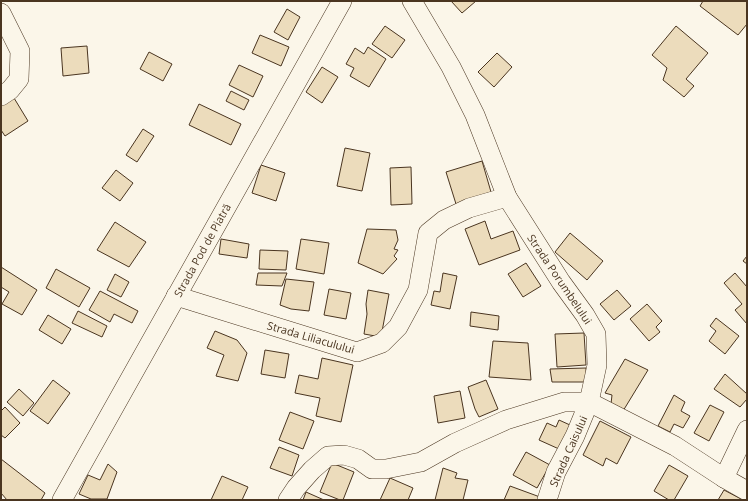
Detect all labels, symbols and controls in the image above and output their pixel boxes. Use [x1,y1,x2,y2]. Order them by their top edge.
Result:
street label: Strada Pod de Piatră [170,200,234,300]
street label: Strada Porumbelului [524,231,596,327]
street label: Strada Liliaculului [266,317,356,357]
street label: Strada Caisului [546,413,590,489]

